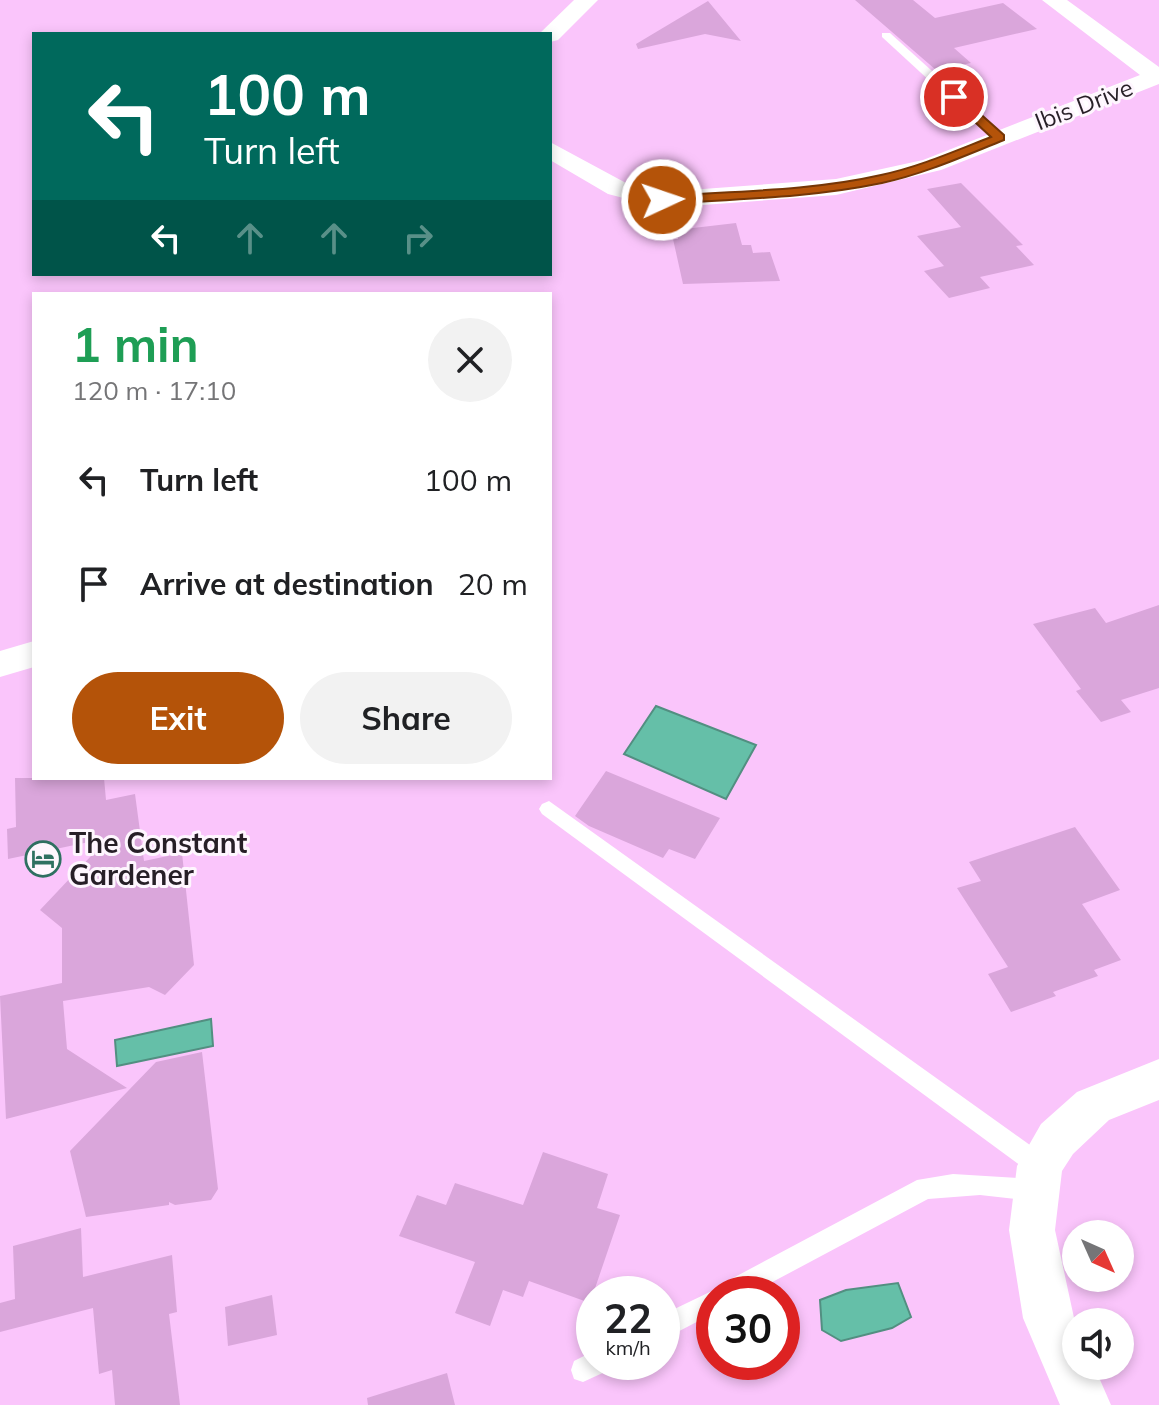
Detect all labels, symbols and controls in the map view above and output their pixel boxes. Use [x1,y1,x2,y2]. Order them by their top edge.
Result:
text: 100 m [204,59,371,129]
pin [920,63,988,131]
icon: left [72,64,176,168]
street label: Ibis Drive [1030,72,1137,136]
icon: arrive [932,75,976,119]
text: Turn left [204,128,340,173]
position arrow [620,158,704,242]
icon: left [144,216,188,260]
icon: ahead [228,216,272,260]
icon: ahead [312,216,356,260]
icon: right [396,216,440,260]
text: 1 min [72,314,199,374]
button: close [428,318,512,402]
text: 120 m · 17:10 [72,374,236,407]
icon: left [72,458,116,502]
text: Turn left [140,461,258,499]
text: 100 m [424,461,512,499]
icon: arrive [72,562,116,606]
text: Arrive at destination [140,565,434,603]
text: 20 m [458,565,528,603]
button: Exit [72,672,284,764]
button: Share [300,672,512,764]
place label: The Constant Gardener [69,825,248,892]
hotel icon: The Constant Gardener [24,840,62,878]
north arrow [1062,1220,1134,1292]
map controls [1062,1220,1134,1380]
speed limit sign: 30 [696,1276,800,1380]
text: 22 [604,1293,652,1343]
button: sound [1062,1308,1134,1380]
text: km/h [605,1335,651,1360]

